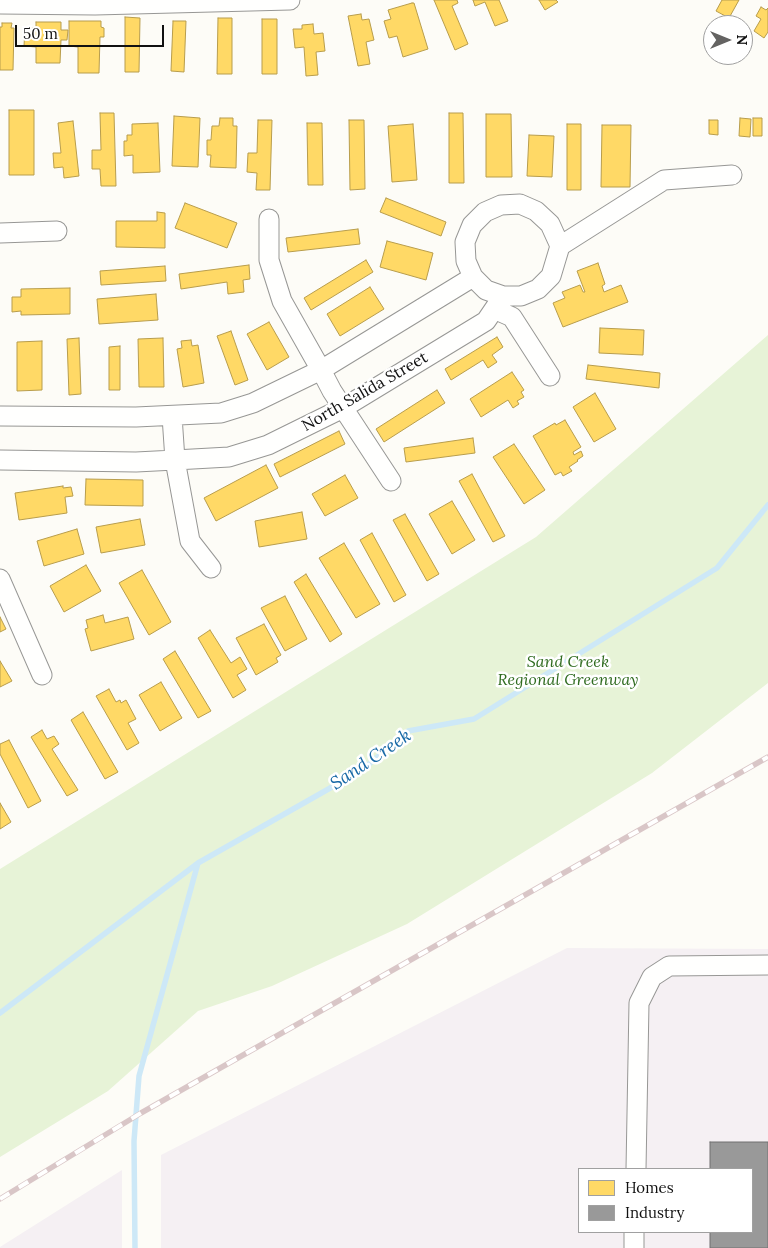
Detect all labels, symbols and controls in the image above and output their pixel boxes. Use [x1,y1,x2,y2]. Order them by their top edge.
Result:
scale bar [18,15,166,47]
north arrow [703,15,753,65]
text: 50 m [23,24,58,43]
text: N [733,35,751,45]
street label: North Salida Street [299,348,431,436]
park label: Sand Creek Regional Greenway [498,652,638,690]
water label: Sand Creek [327,725,415,795]
legend [578,1168,753,1233]
text: Homes [625,1178,674,1197]
text: Industry [625,1203,684,1222]

